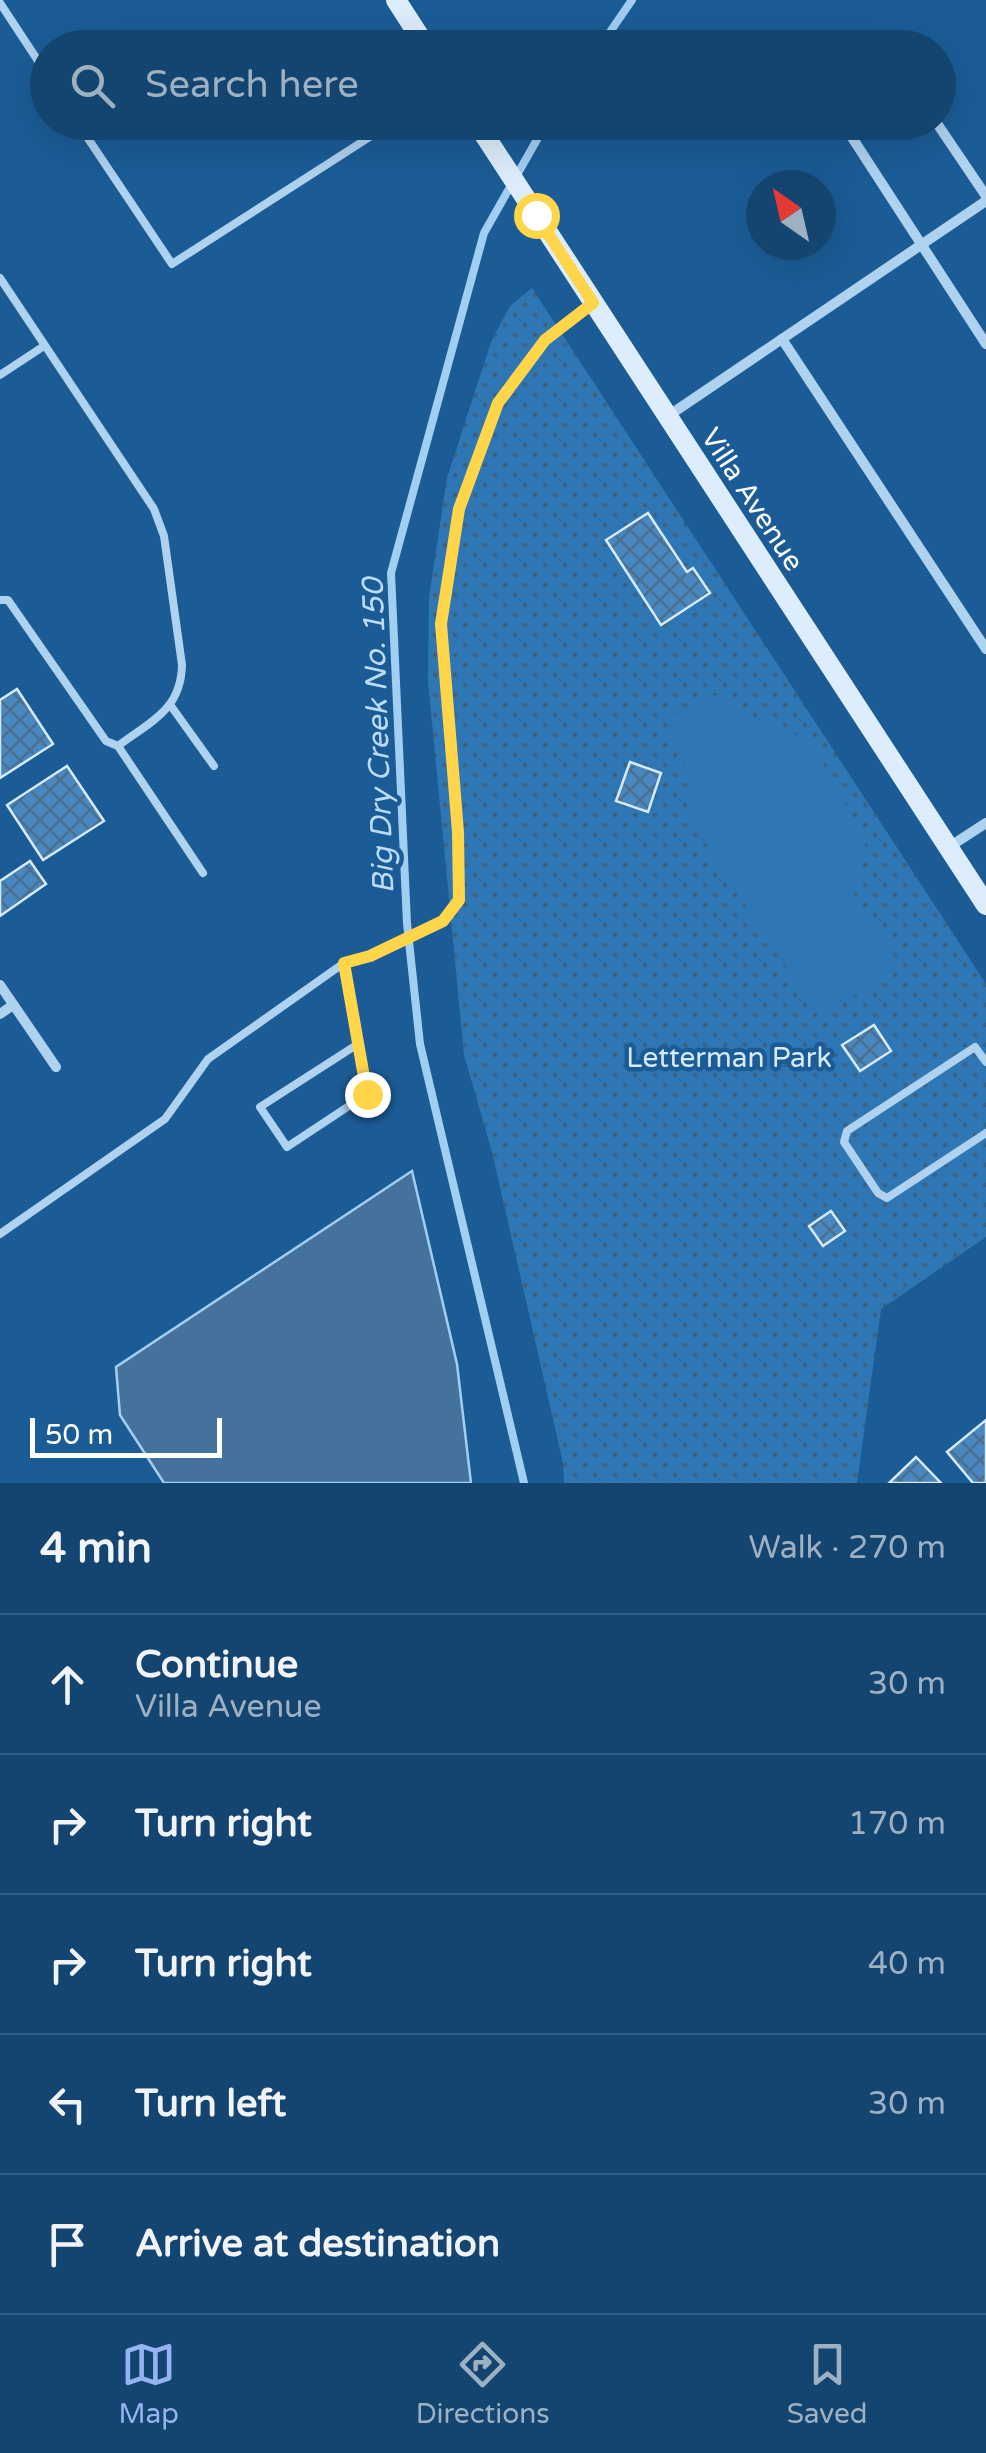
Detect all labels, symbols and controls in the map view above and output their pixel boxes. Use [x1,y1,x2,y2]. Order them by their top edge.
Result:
search box [30,30,956,140]
icon: search [65,58,120,113]
text: Search here [145,62,359,108]
north arrow [746,170,836,260]
route start [514,193,560,239]
street label: Villa Avenue [693,422,811,577]
water label: Big Dry Creek No. 150 [354,575,403,895]
park label: Letterman Park [626,1041,832,1075]
route end [345,1072,391,1118]
scale bar [30,1413,222,1458]
text: 50 m [45,1418,113,1452]
text: 4 min [40,1523,152,1574]
text: Walk · 270 m [749,1529,946,1567]
text: Continue [135,1642,298,1688]
icon: ahead [40,1657,95,1712]
text: 30 m [868,1665,946,1703]
text: Villa Avenue [135,1688,322,1726]
icon: right [40,1797,95,1852]
text: Turn right [135,1801,312,1847]
text: 170 m [848,1805,946,1843]
icon: right [40,1937,95,1992]
text: Turn right [135,1941,312,1987]
text: 40 m [868,1945,946,1983]
icon: left [40,2077,95,2132]
text: Turn left [135,2081,286,2127]
text: 30 m [868,2085,946,2123]
icon: arrive [40,2217,95,2272]
text: Arrive at destination [135,2221,500,2267]
tab: Map [118,2337,179,2431]
tab: Directions [416,2337,550,2431]
tab: Saved [787,2337,868,2431]

